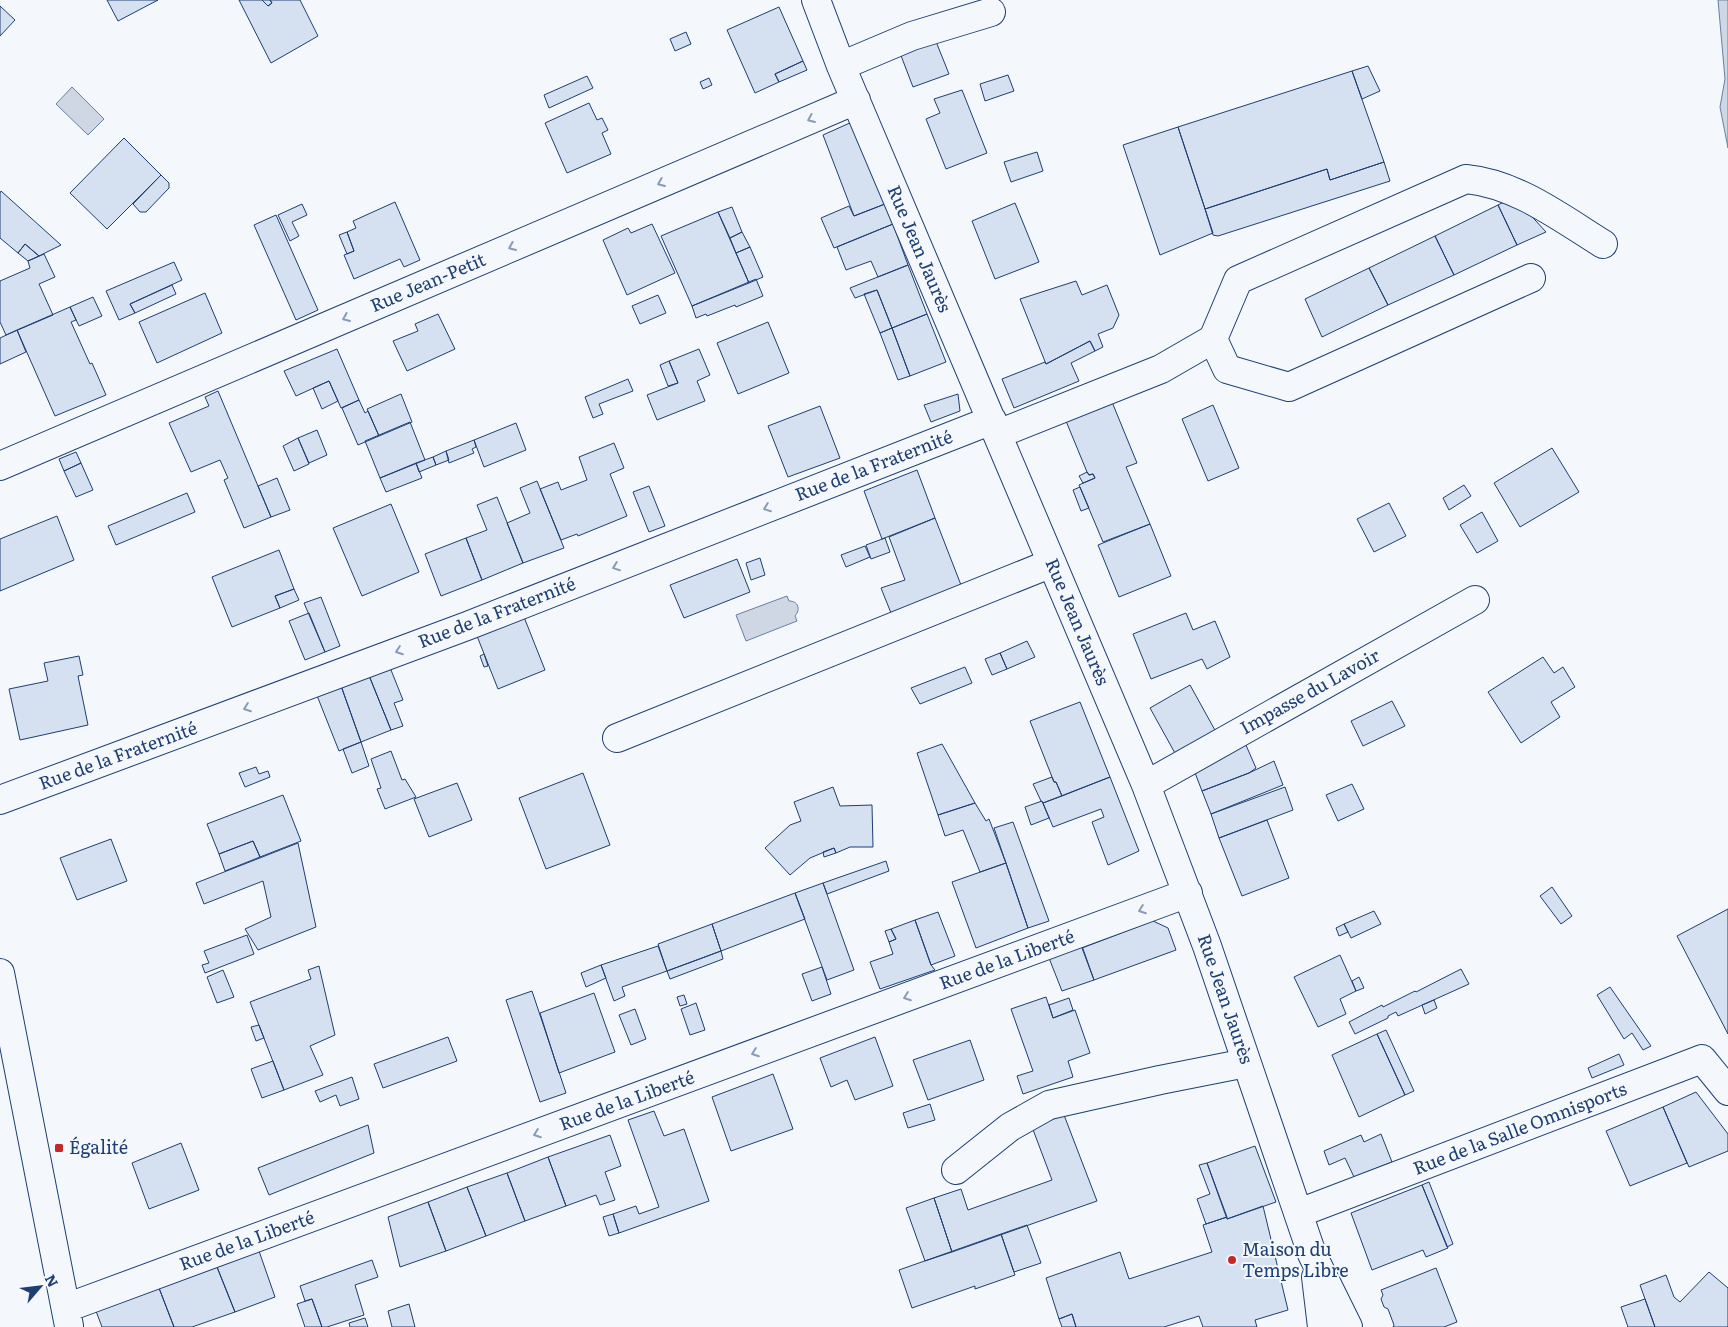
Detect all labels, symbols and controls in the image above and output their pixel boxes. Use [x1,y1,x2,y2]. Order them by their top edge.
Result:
one-way arrow [807,113,816,124]
one-way arrow [657,177,666,188]
street label: Rue Jean Jaurès [881,181,959,316]
one-way arrow [508,241,517,251]
street label: Rue Jean-Petit [366,245,490,318]
one-way arrow [343,312,351,322]
street label: Rue de la Fraternité [791,422,956,507]
one-way arrow [763,502,772,512]
street label: Rue Jean Jaurès [1039,554,1117,689]
one-way arrow [612,561,621,572]
street label: Rue de la Fraternité [414,569,579,654]
street label: Impasse du Lavoir [1235,641,1384,740]
one-way arrow [395,645,404,655]
one-way arrow [243,702,251,712]
street label: Rue de la Fraternité [34,713,201,796]
one-way arrow [1138,904,1147,914]
street label: Rue de la Liberté [935,922,1078,996]
street label: Rue Jean Jaurès [1192,930,1261,1067]
one-way arrow [904,991,912,1001]
one-way arrow [751,1047,760,1057]
street label: Rue de la Liberté [555,1063,698,1137]
street label: Rue de la Salle Omnisports [1409,1074,1630,1181]
one-way arrow [533,1128,542,1138]
place label: Égalité [69,1133,128,1160]
marker: Égalité [53,1142,65,1154]
street label: Rue de la Liberté [175,1203,318,1277]
place label: Maison du Temps Libre [1242,1235,1349,1283]
marker: Maison du Temps Libre [1226,1254,1238,1266]
north arrow [15,1262,65,1312]
text: N [41,1271,64,1291]

